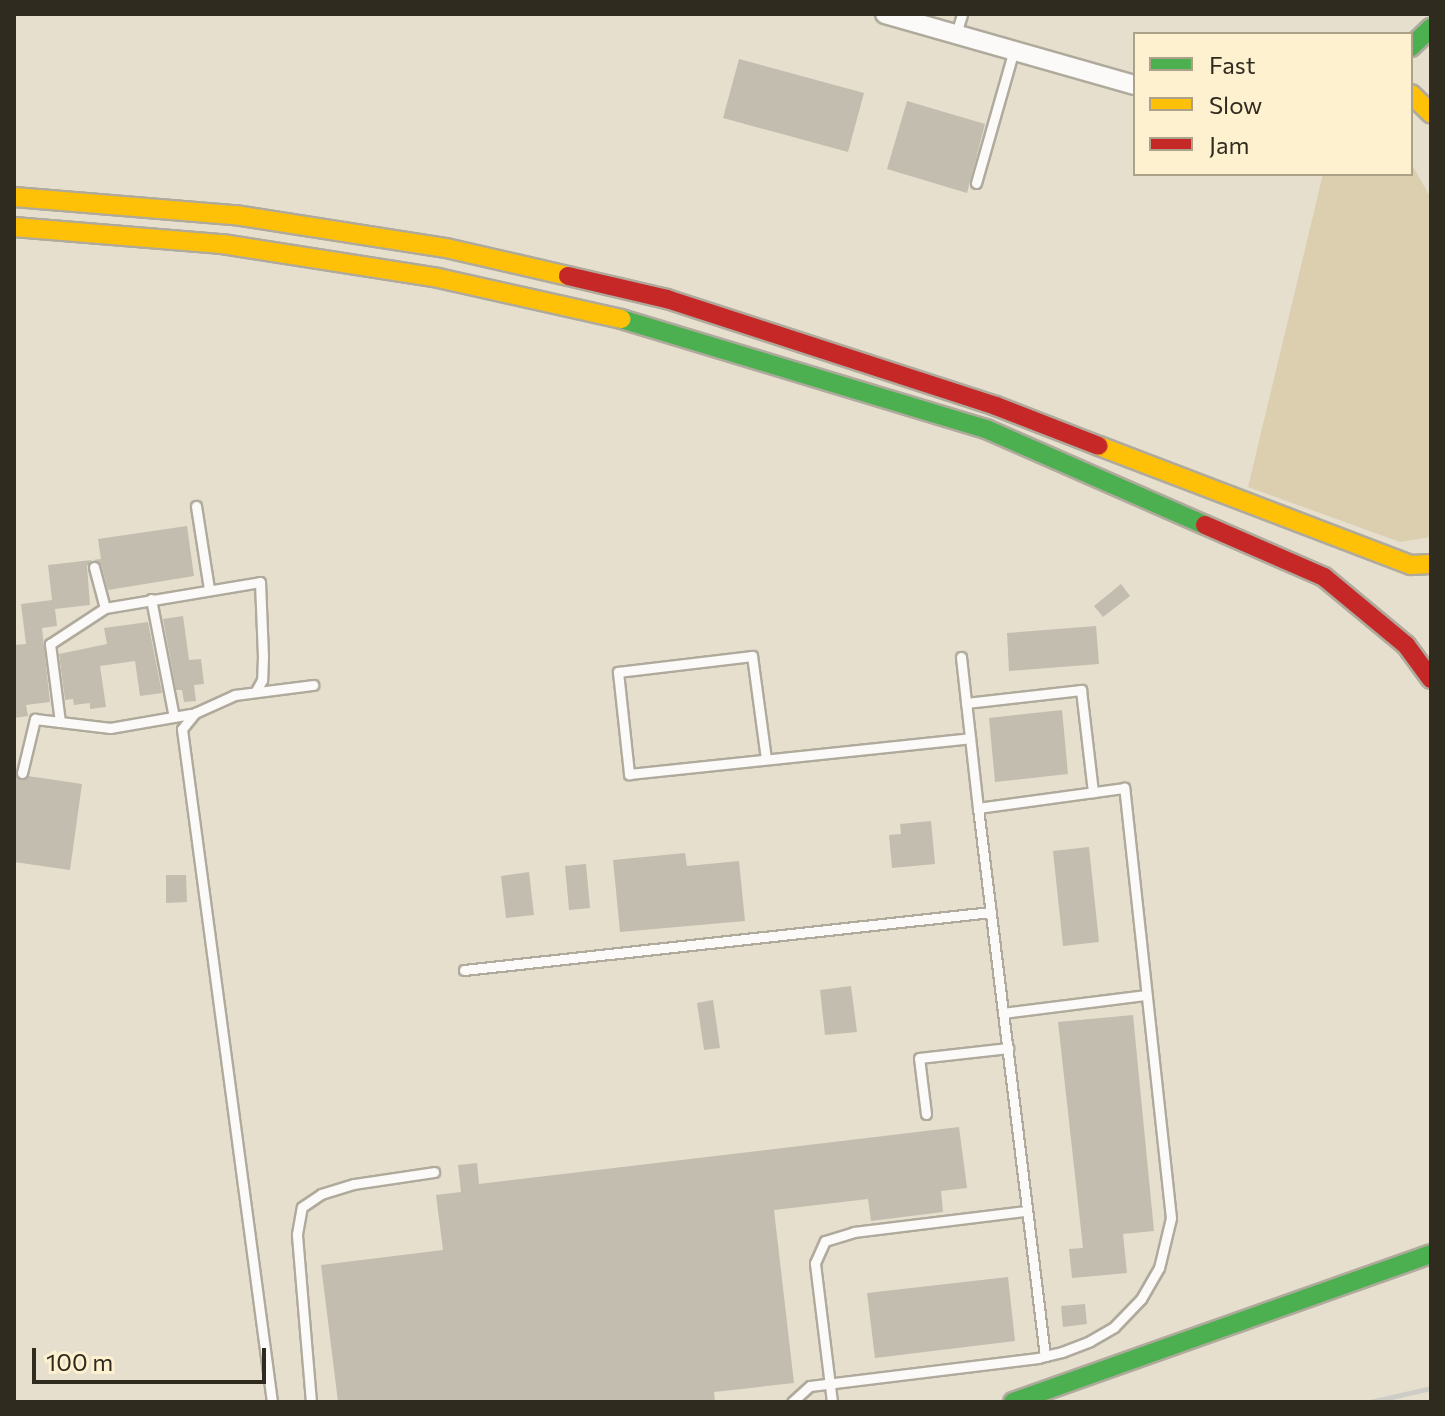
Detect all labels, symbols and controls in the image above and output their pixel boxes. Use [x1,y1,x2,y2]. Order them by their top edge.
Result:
legend [1133,32,1413,176]
text: Fast [1209,50,1256,79]
text: Slow [1209,90,1262,119]
text: Jam [1209,130,1249,159]
scale bar [36,1332,270,1382]
text: 100 m [46,1347,113,1376]

